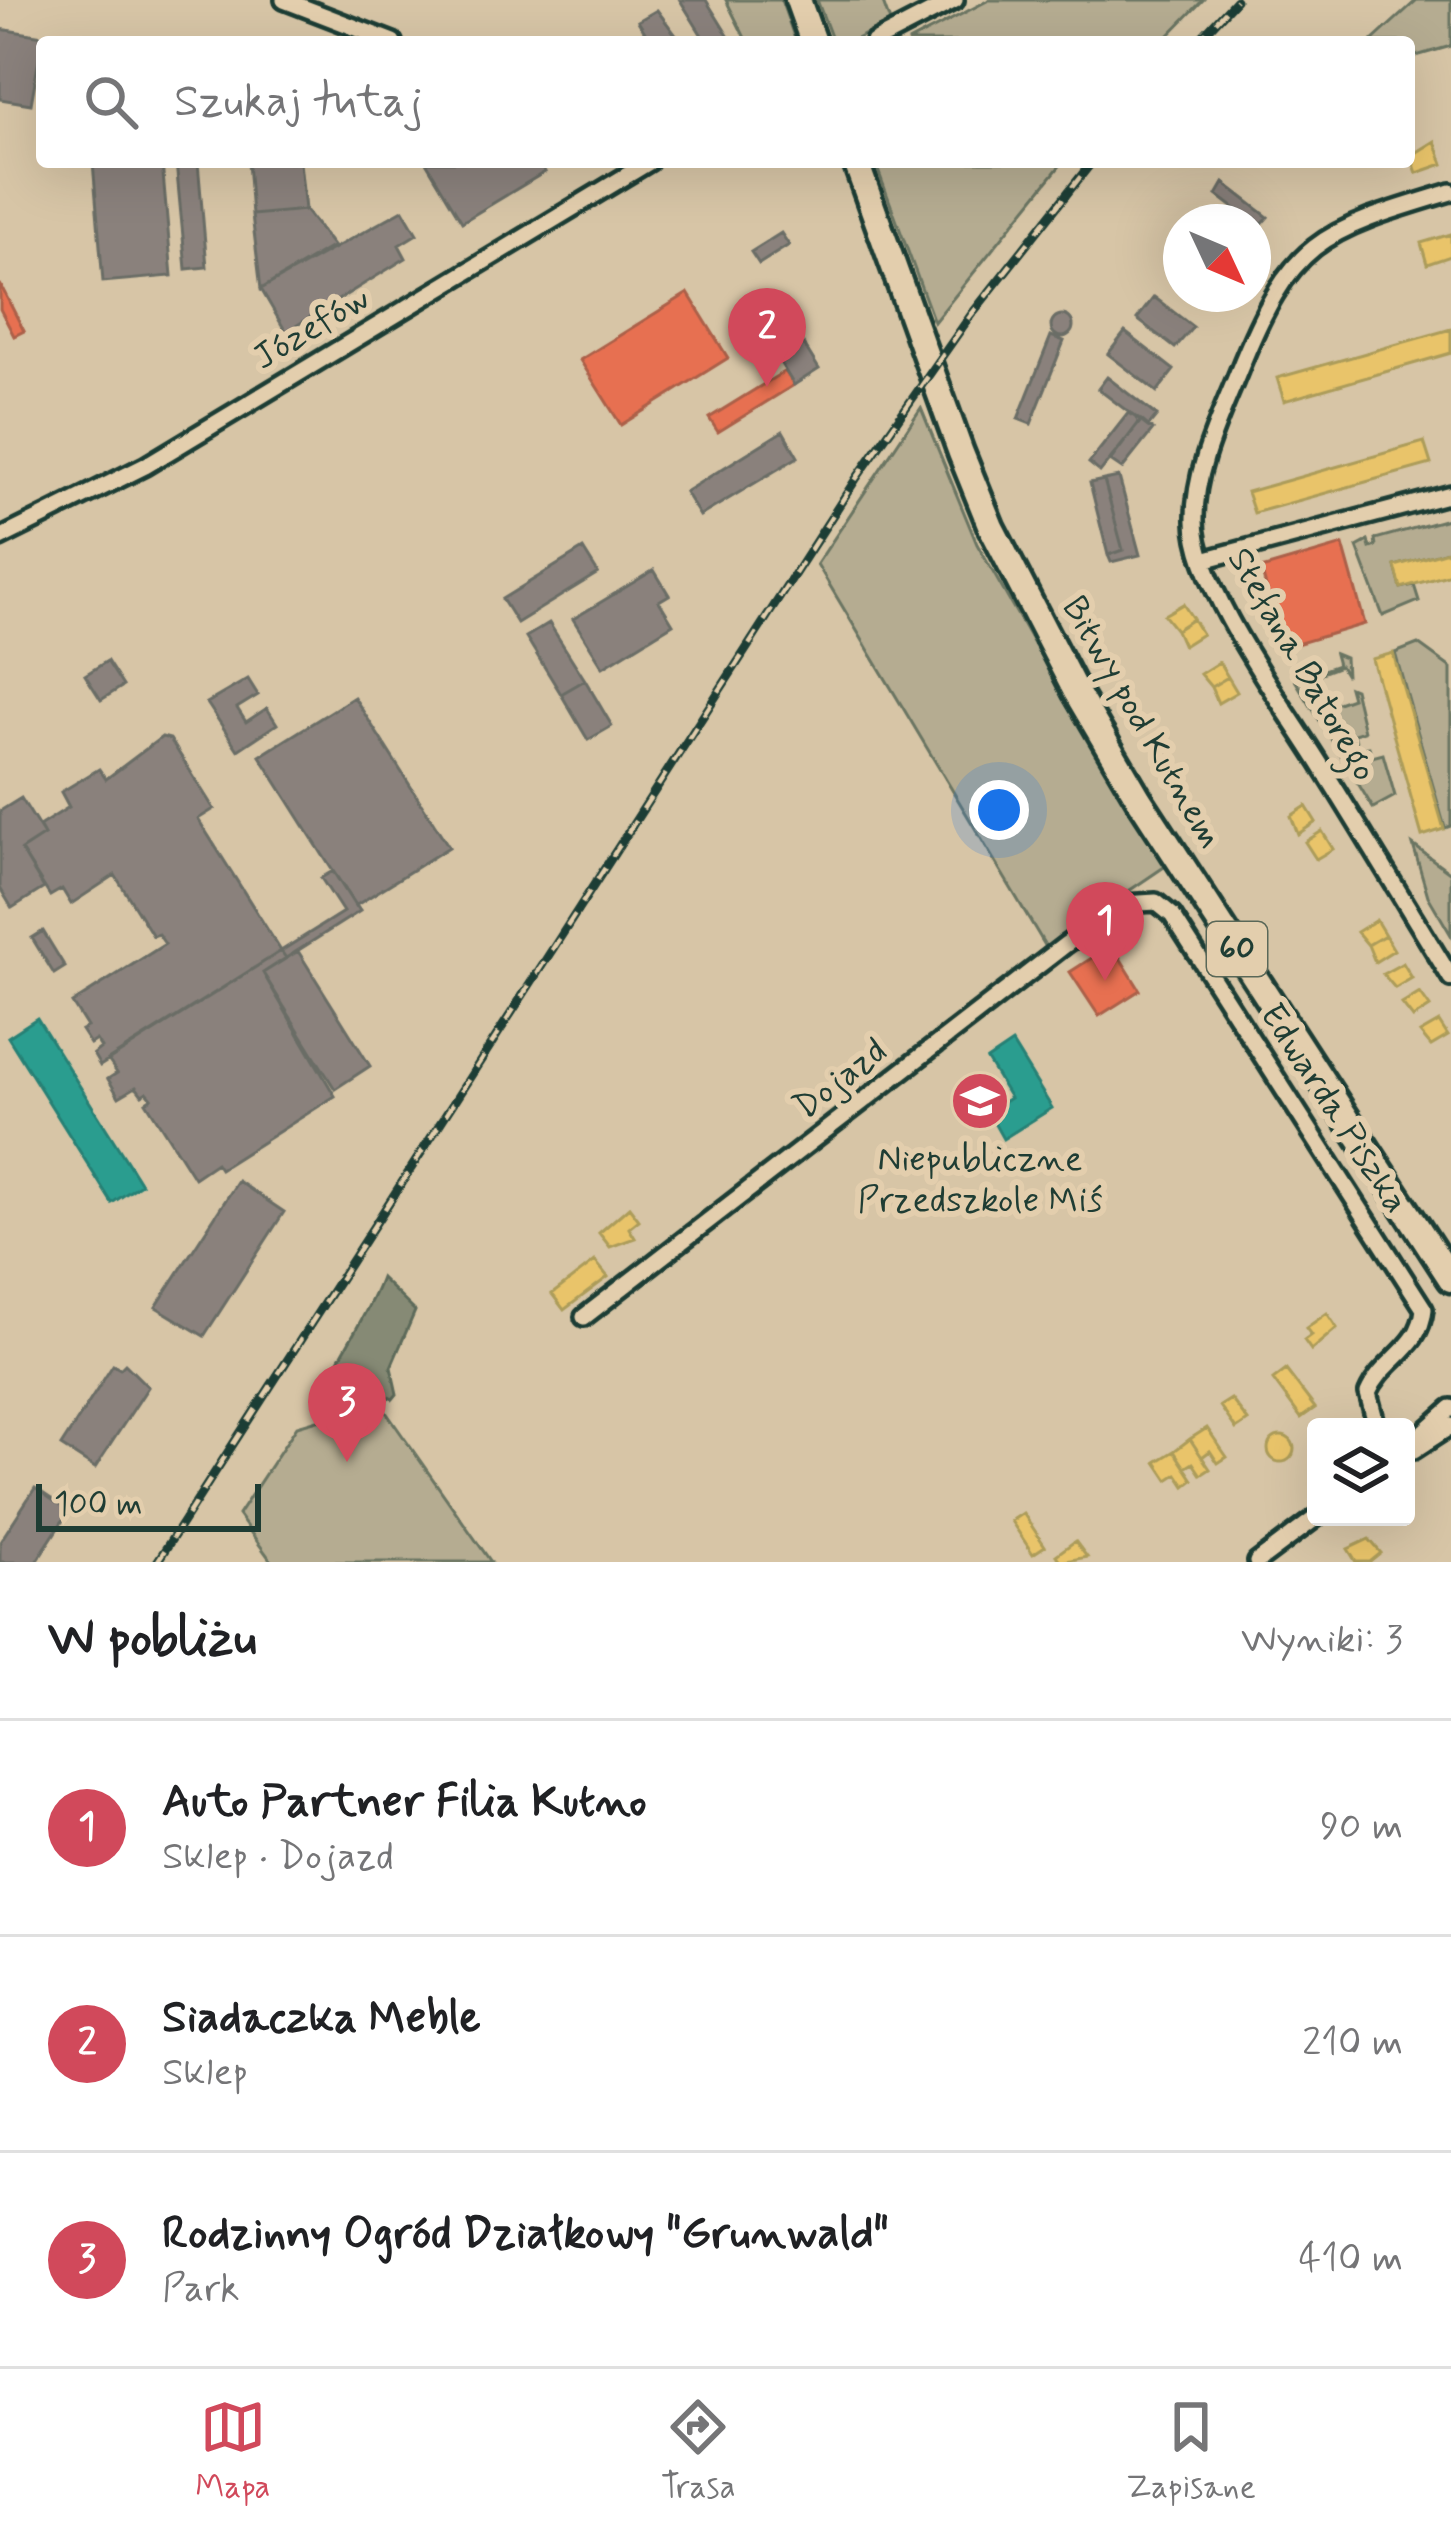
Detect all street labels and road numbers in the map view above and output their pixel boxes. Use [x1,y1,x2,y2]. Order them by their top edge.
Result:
street label: Józefów [245,276,379,382]
street label: Stefana Batorego [1212,540,1387,792]
street label: Bitwy pod Kutnem [1050,588,1232,858]
road number: 60 [1207,922,1267,976]
street label: Edwarda Piszka [1248,995,1418,1223]
street label: Dojazd [785,1029,897,1131]

